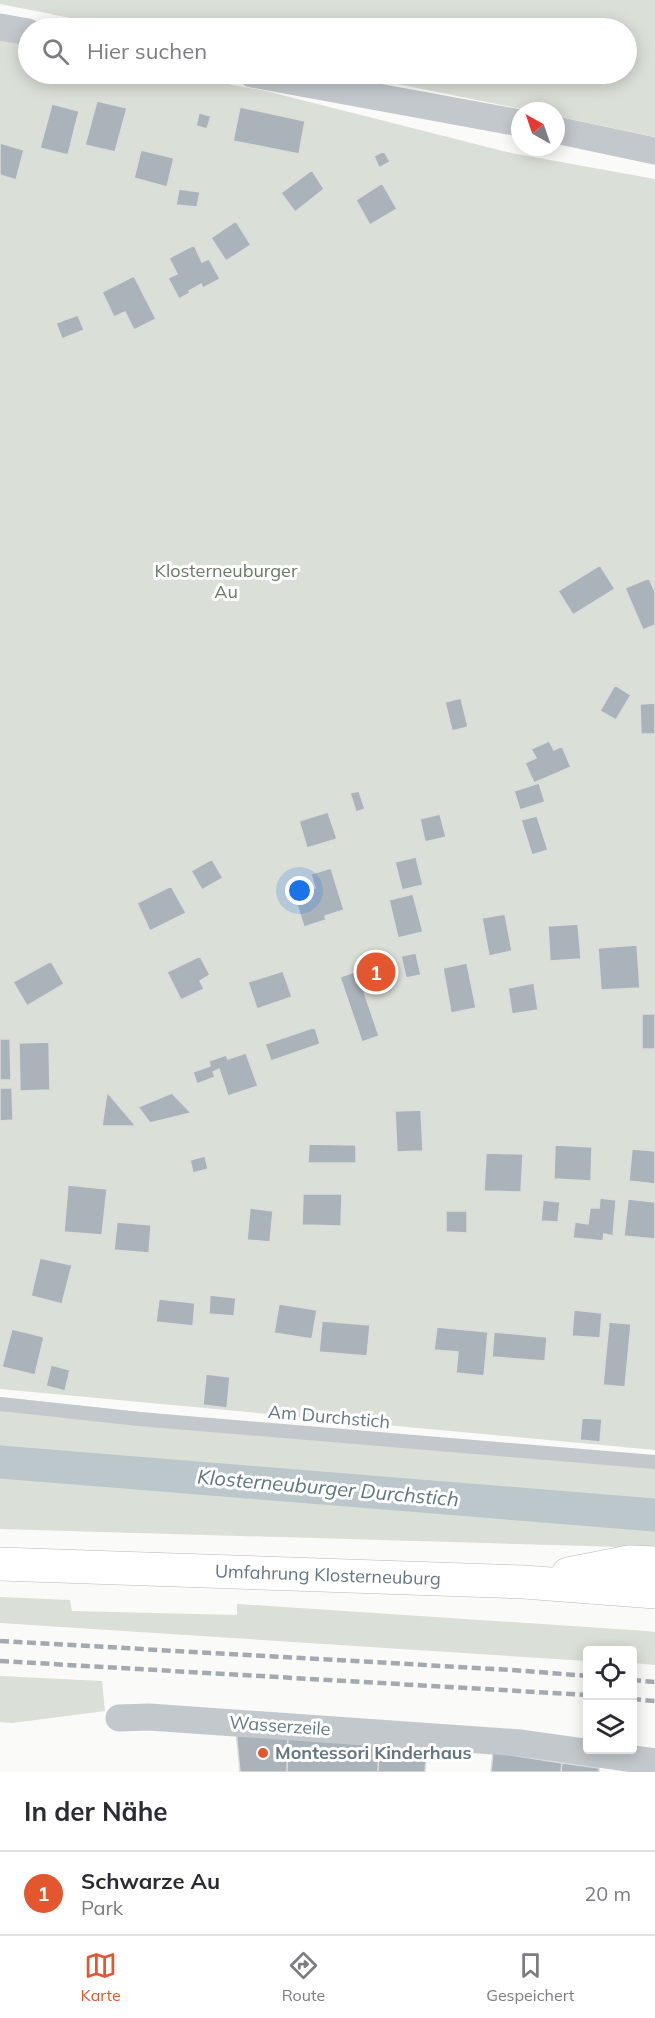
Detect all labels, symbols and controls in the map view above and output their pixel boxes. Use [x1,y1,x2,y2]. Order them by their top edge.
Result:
search box [18,18,637,84]
icon: search [39,35,72,68]
text: Hier suchen [87,37,207,65]
north arrow [511,102,565,156]
park label: Klosterneuburger Au [155,559,298,603]
your location [285,876,314,905]
pin: 1 [356,950,395,994]
street label: Am Durchstich [267,1400,391,1433]
water label: Klosterneuburger Durchstich [196,1464,460,1511]
street label: Umfahrung Klosterneuburg [214,1559,441,1590]
map controls [583,1646,637,1754]
button: locate [583,1646,637,1700]
button: layers [583,1700,637,1754]
street label: Wasserzeile [229,1710,331,1741]
place label: Montessori Kinderhaus [275,1741,472,1764]
marker: Montessori Kinderhaus [256,1746,270,1760]
text: In der Nähe [24,1795,168,1828]
text: Schwarze Au [81,1867,220,1895]
text: 1 [38,1881,50,1906]
text: 20 m [584,1881,631,1906]
text: Park [81,1895,123,1920]
tab: Karte [81,1949,121,2005]
tab: Route [282,1949,325,2005]
tab: Gespeichert [486,1949,574,2005]

